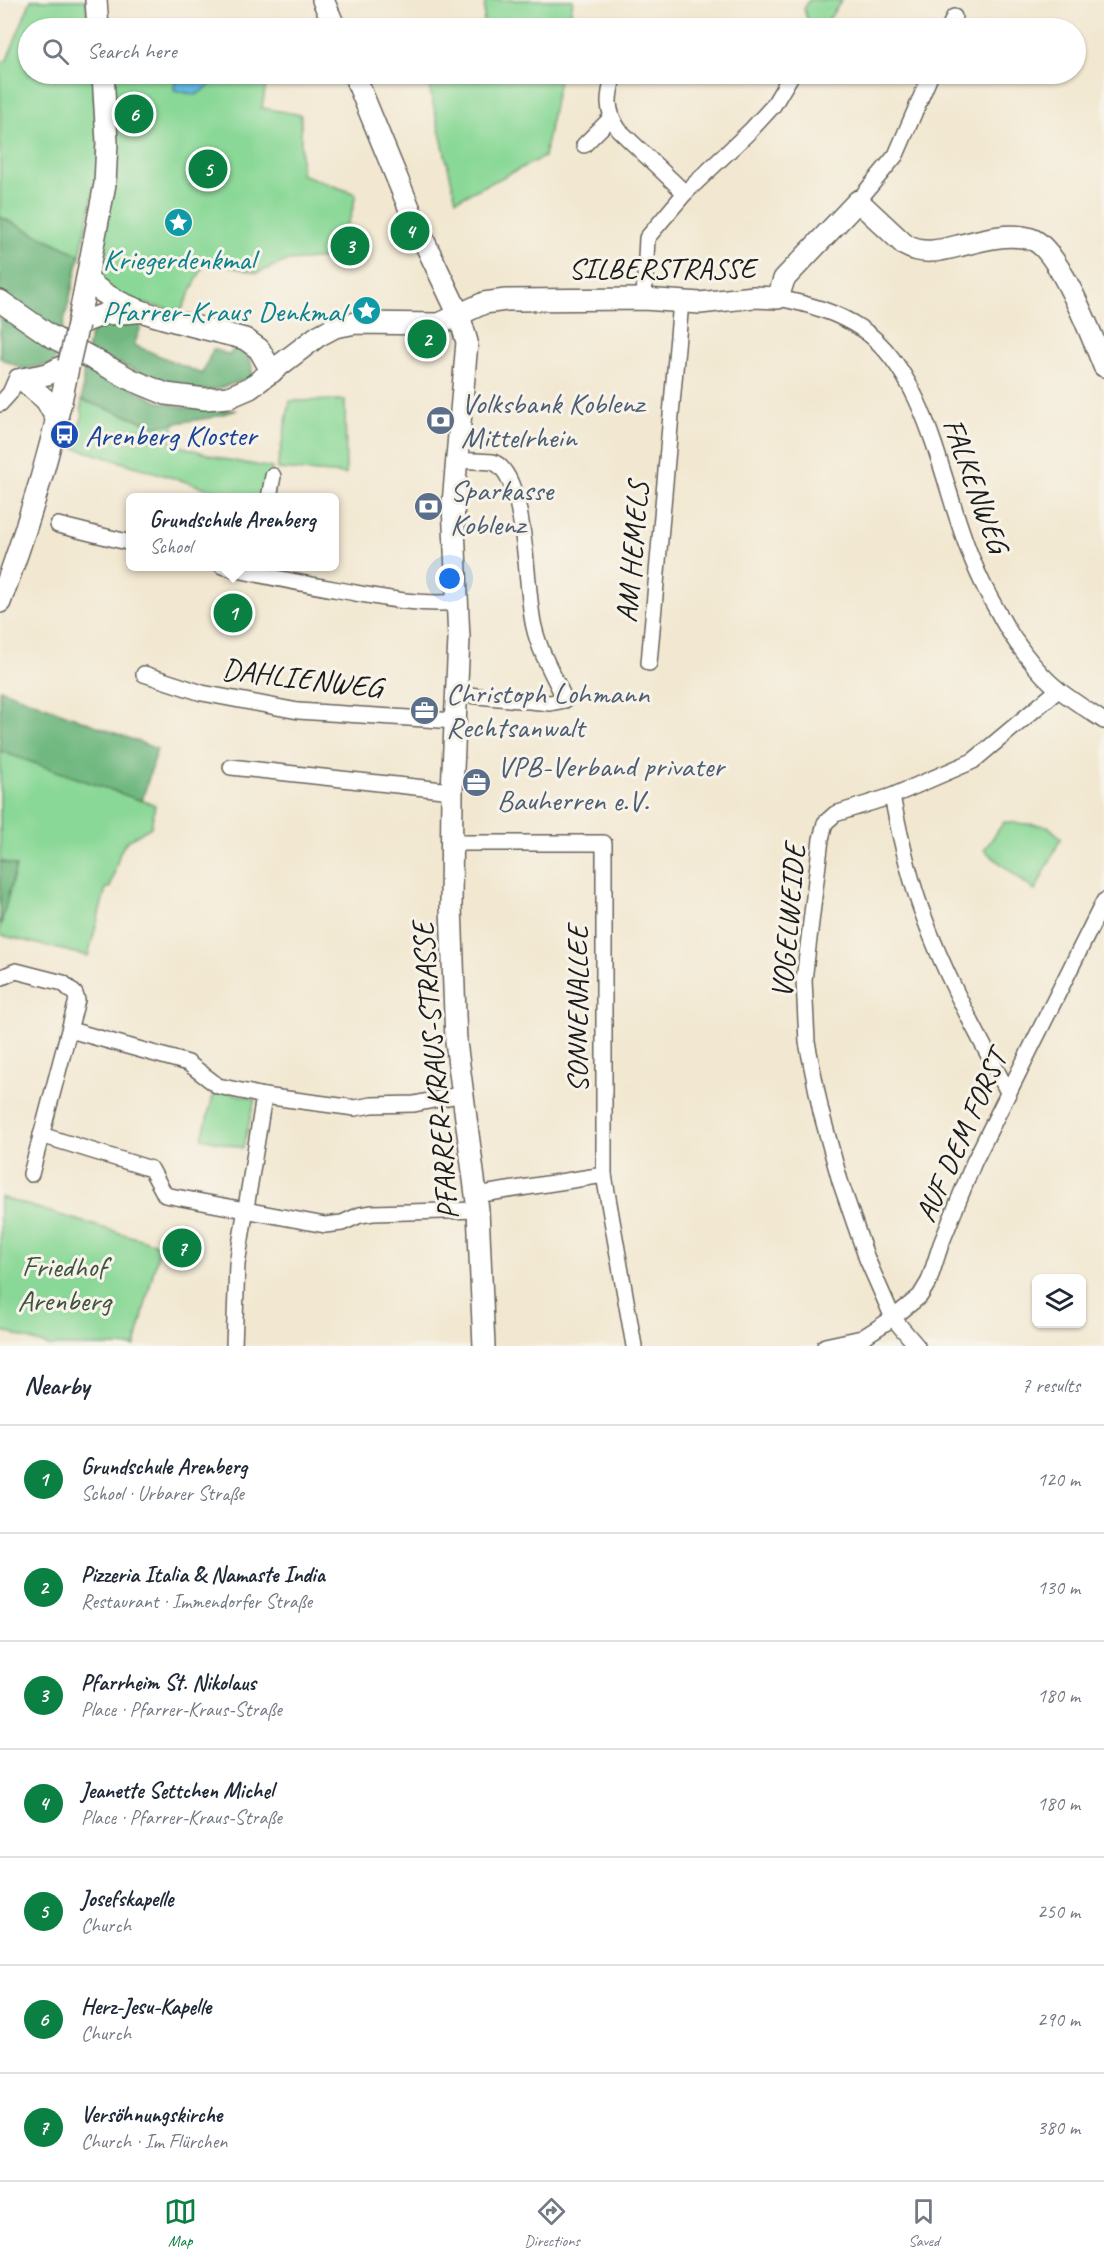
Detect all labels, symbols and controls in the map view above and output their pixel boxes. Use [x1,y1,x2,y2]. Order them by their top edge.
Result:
search box [18,18,1086,84]
icon: search [39,35,72,68]
text: Search here [87,37,177,65]
pin: 6 [114,92,154,136]
pin: 5 [188,146,228,192]
place icon: Kriegerdenkmal [163,206,195,238]
pin: 4 [390,208,430,254]
pin: 3 [330,224,370,268]
place label: Kriegerdenkmal [103,240,260,278]
street label: SILBERSTRASSE [569,249,760,287]
place label: Pfarrer-Kraus Denkmal [102,292,350,330]
place icon: Pfarrer-Kraus Denkmal [350,295,382,327]
pin: 2 [408,316,446,362]
place label: Volksbank Koblenz Mittelrhein [461,384,647,456]
bank icon: Volksbank Koblenz Mittelrhein [424,404,456,436]
street label: FALKENWEG [934,413,1019,561]
place label: Arenberg Kloster [85,416,259,454]
bus stop icon: Arenberg Kloster [48,419,80,451]
place label: Sparkasse Koblenz [450,471,555,543]
street label: AM HEMELS [607,476,657,624]
bank icon: Sparkasse Koblenz [413,491,445,523]
popup [126,493,339,571]
text: Grundschule Arenberg [149,506,316,534]
text: School [149,534,192,559]
your location [435,564,464,593]
pin: 1 [214,590,252,636]
street label: DAHLIENWEG [220,649,388,707]
place label: Christoph Lohmann Rechtsanwalt [446,674,651,746]
office icon: Christoph Lohmann Rechtsanwalt [409,694,441,726]
place label: VPB-Verband privater Bauherren e.V. [497,747,726,819]
office icon: VPB-Verband privater Bauherren e.V. [460,767,492,799]
street label: VOGELWEIDE [762,839,814,1000]
street label: PFARRER-KRAUS-STRASSE [403,917,467,1221]
street label: SONNENALLEE [558,922,596,1093]
street label: AUF DEM FORST [906,1039,1018,1228]
pin: 7 [162,1226,201,1270]
park label: Friedhof Arenberg [17,1247,113,1319]
map controls [1032,1274,1086,1328]
button: layers [1032,1274,1086,1328]
text: Nearby [24,1369,89,1402]
text: 7 results [1021,1373,1080,1398]
text: Grundschule Arenberg [81,1453,247,1481]
text: 1 [39,1467,48,1492]
text: 120 m [1037,1467,1080,1492]
text: School · Urbarer Straße [81,1481,244,1506]
text: Pizzeria Italia & Namaste India [81,1561,325,1589]
text: 2 [39,1575,48,1600]
text: 130 m [1037,1575,1080,1600]
text: Restaurant · Immendorfer Straße [81,1589,312,1614]
text: Pfarrheim St. Nikolaus [81,1669,256,1697]
text: 3 [39,1683,48,1708]
text: 180 m [1037,1683,1080,1708]
text: Place · Pfarrer-Kraus-Straße [81,1697,282,1722]
text: Jeanette Settchen Michel [81,1777,274,1805]
text: 4 [39,1791,48,1816]
text: 180 m [1037,1791,1080,1816]
text: Place · Pfarrer-Kraus-Straße [81,1805,282,1830]
text: Josefskapelle [81,1885,173,1913]
text: 5 [39,1899,48,1924]
text: 250 m [1037,1899,1080,1924]
text: Church [81,1913,131,1938]
text: Herz-Jesu-Kapelle [81,1993,211,2021]
text: 6 [39,2007,48,2032]
text: 290 m [1037,2007,1080,2032]
text: Church [81,2021,131,2046]
text: Versöhnungskirche [81,2101,222,2129]
text: 7 [39,2115,48,2140]
text: 380 m [1037,2115,1080,2140]
text: Church · Im Flürchen [81,2129,227,2154]
tab: Map [164,2195,197,2251]
tab: Directions [524,2195,580,2251]
tab: Saved [907,2195,940,2251]

